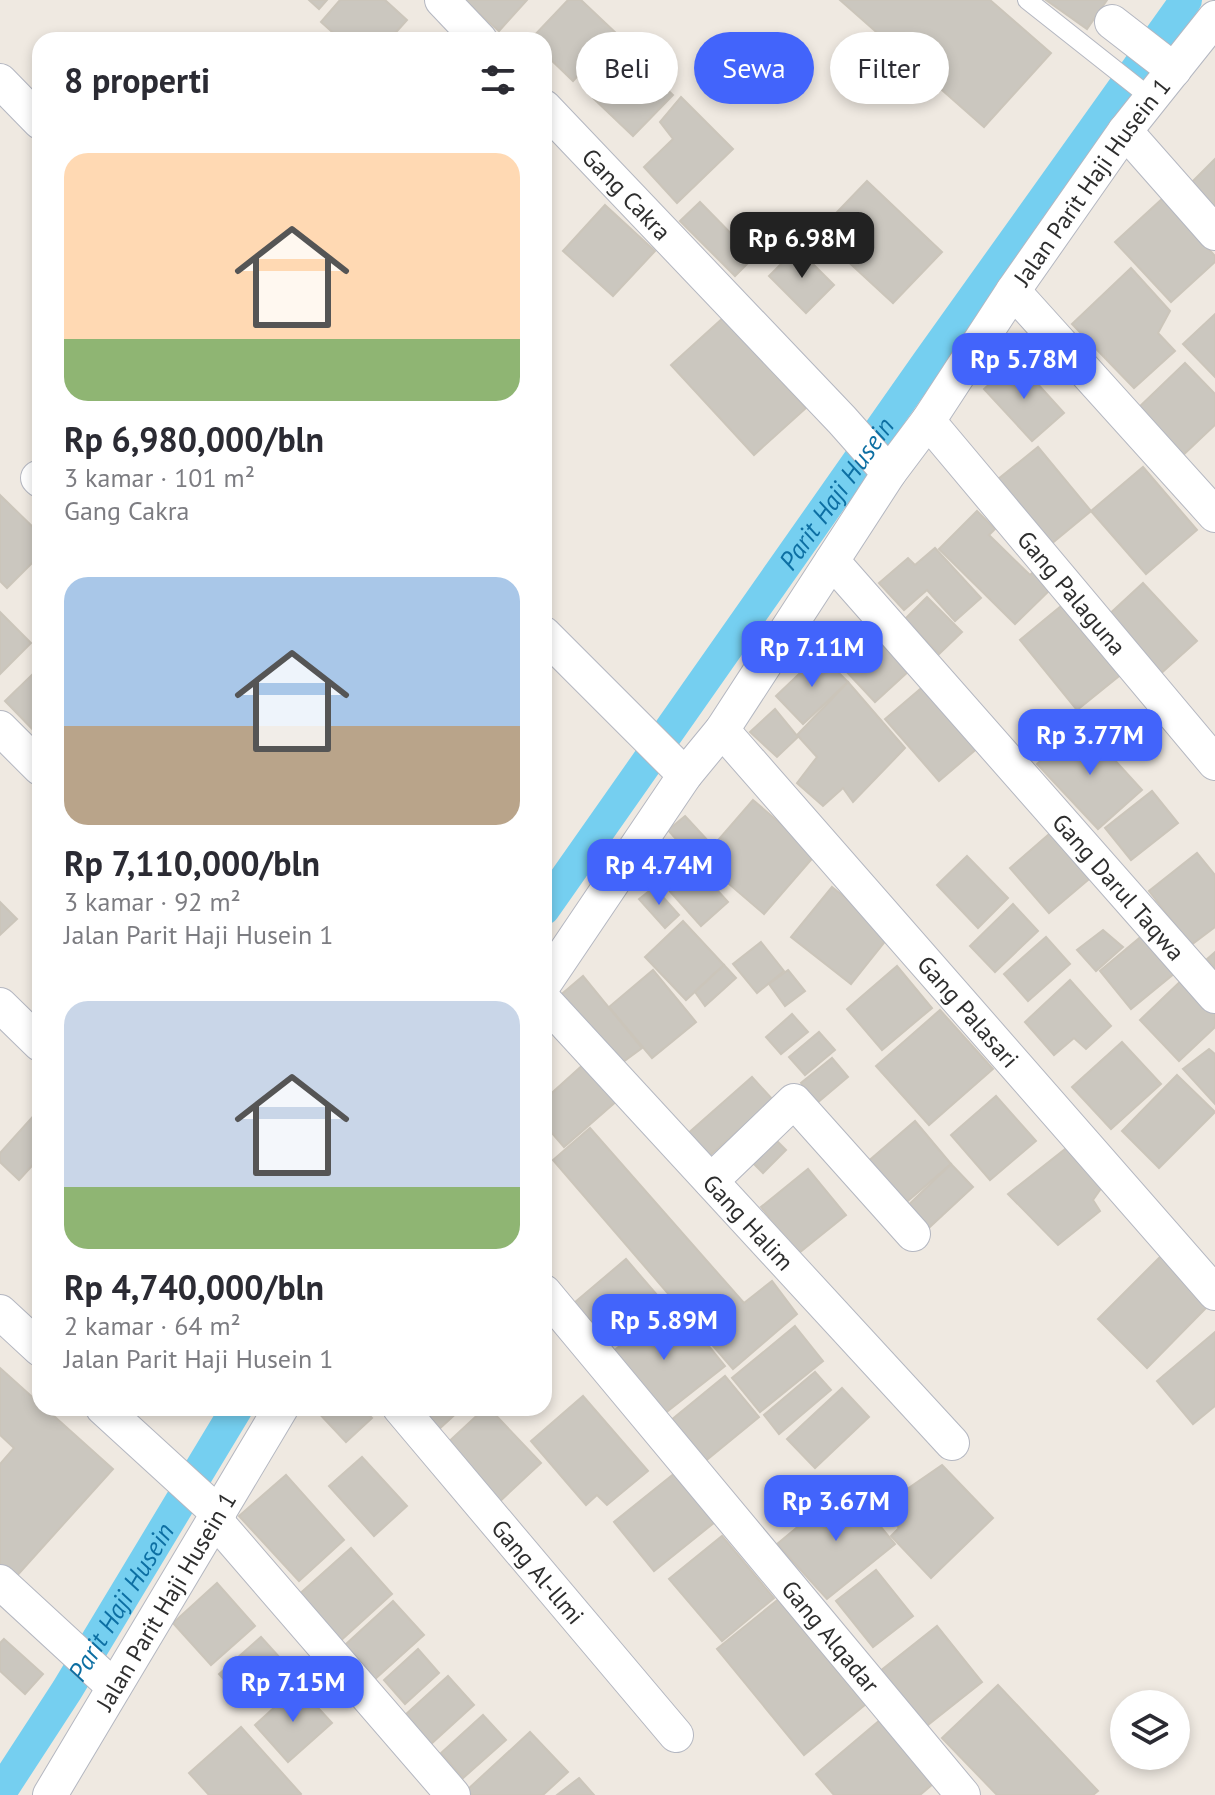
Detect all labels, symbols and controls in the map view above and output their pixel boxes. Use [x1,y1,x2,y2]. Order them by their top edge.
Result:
chip: Beli [576,32,678,104]
chip: Sewa [694,32,814,104]
chip: Filter [830,32,949,104]
text: 8 properti [64,58,210,102]
icon: filters [476,58,520,102]
street label: Jalan Parit Haji Husein 1 [1006,71,1177,292]
street label: Gang Cakra [576,141,678,247]
icon: home [220,205,364,349]
pin: Rp 6.98M [719,212,885,280]
text: Rp 6.98M [748,221,856,254]
pin: Rp 5.78M [941,333,1107,401]
text: Rp 5.78M [970,342,1078,375]
water label: Parit Haji Husein [771,410,901,576]
text: Rp 6,980,000/bln [64,417,324,461]
text: 3 kamar · 101 m² [64,461,255,494]
text: Gang Cakra [64,494,189,527]
street label: Gang Palaguna [1011,524,1133,661]
pin: Rp 7.11M [729,621,895,689]
icon: home [220,629,364,773]
text: Rp 7.11M [760,630,864,663]
pin: Rp 3.77M [1007,709,1173,777]
text: Rp 3.77M [1036,718,1144,751]
street label: Gang Darul Taqwa [1046,807,1192,967]
pin: Rp 4.74M [576,839,742,907]
text: Rp 7,110,000/bln [64,841,320,885]
text: Rp 4.74M [605,848,713,881]
text: 3 kamar · 92 m² [64,885,241,918]
text: Jalan Parit Haji Husein 1 [64,918,333,951]
street label: Gang Palasari [911,949,1026,1074]
icon: home [220,1053,364,1197]
street label: Gang Halim [697,1167,801,1277]
text: Rp 4,740,000/bln [64,1265,324,1309]
pin: Rp 5.89M [581,1294,747,1362]
text: Rp 5.89M [610,1303,718,1336]
text: 2 kamar · 64 m² [64,1309,241,1342]
text: Jalan Parit Haji Husein 1 [64,1342,333,1375]
pin: Rp 3.67M [753,1475,919,1543]
text: Rp 3.67M [782,1484,890,1517]
street label: Jalan Parit Haji Husein 1 [88,1486,243,1717]
street label: Gang Al-llmi [485,1513,591,1630]
water label: Parit Haji Husein [60,1517,181,1687]
street label: Gang Alqadar [775,1574,887,1699]
pin: Rp 7.15M [210,1656,376,1724]
text: Rp 7.15M [241,1665,345,1698]
map controls [1110,1690,1190,1770]
button: layers [1110,1690,1190,1770]

